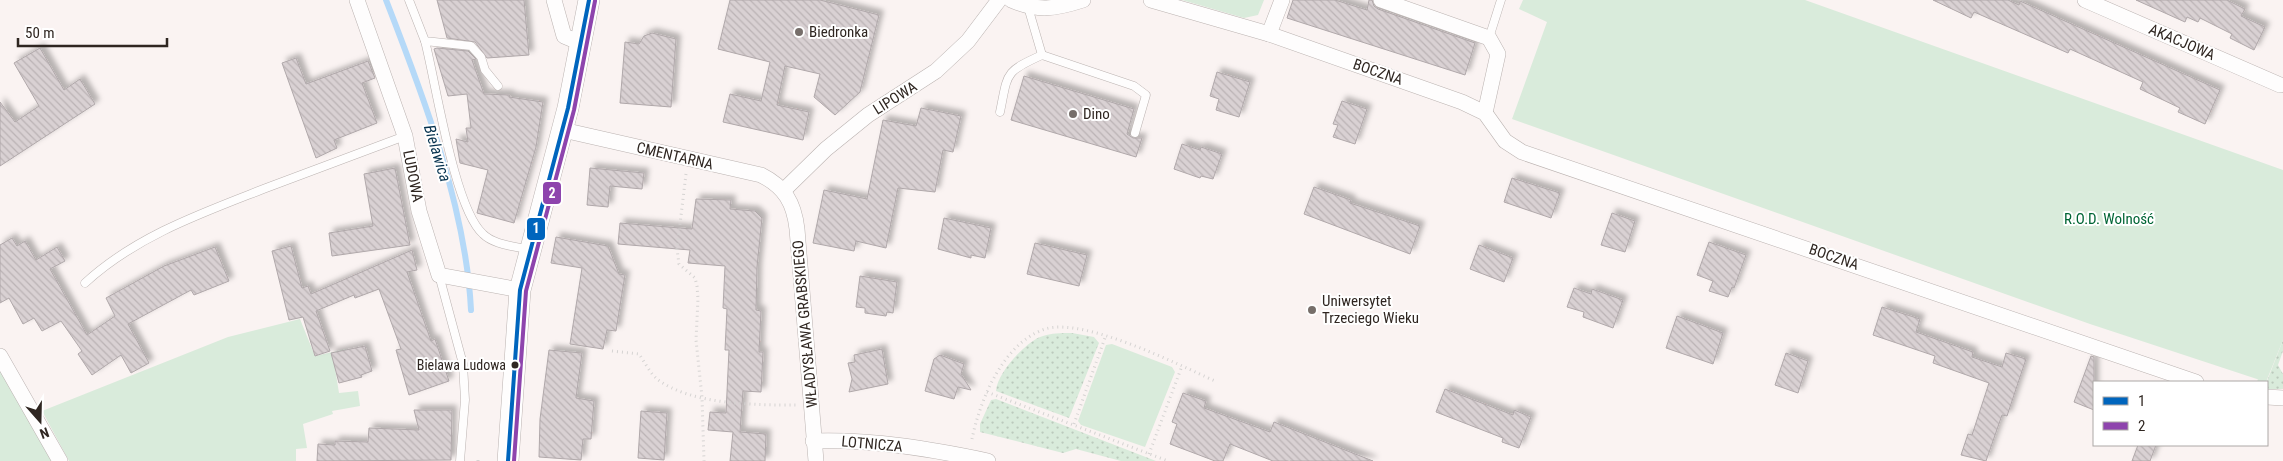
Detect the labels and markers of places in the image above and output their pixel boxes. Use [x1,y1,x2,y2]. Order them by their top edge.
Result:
place label: Biedronka [809,23,868,41]
marker: Biedronka [793,26,805,38]
place label: Dino [1083,105,1110,123]
marker: Dino [1067,108,1079,120]
place label: Uniwersytet Trzeciego Wieku [1322,292,1419,327]
marker: Uniwersytet Trzeciego Wieku [1306,304,1318,316]
place label: Bielawa Ludowa [417,357,506,373]
marker: Bielawa Ludowa [510,360,520,370]

